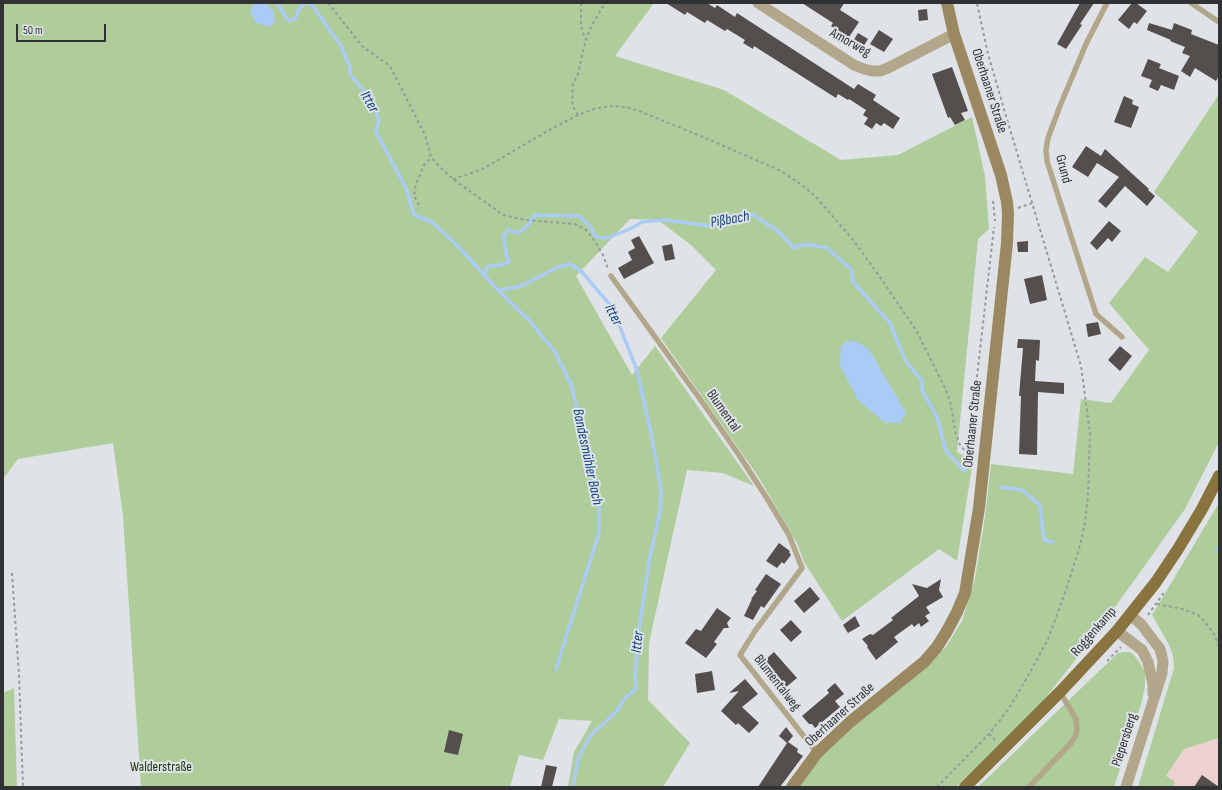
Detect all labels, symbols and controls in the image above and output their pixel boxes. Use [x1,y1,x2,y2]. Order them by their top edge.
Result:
scale bar [18,16,108,42]
text: 50 m [23,23,43,38]
street label: Amorweg [827,25,873,61]
street label: Oberhaaner Straße [967,47,1011,135]
water label: Itter [356,88,382,116]
street label: Grund [1051,153,1075,185]
water label: Pißbach [709,208,751,232]
water label: Itter [600,301,626,329]
street label: Oberhaaner Straße [960,379,986,469]
street label: Blumental [702,387,744,435]
water label: Bandesmühler Bach [568,407,606,507]
street label: Roggenkamp [1068,604,1120,660]
water label: Itter [628,630,648,654]
street label: Blumentalweg [750,652,804,714]
street label: Oberhaaner Straße [802,679,878,751]
street label: Piepersberg [1109,711,1141,769]
park label: Walderstraße [130,759,192,775]

